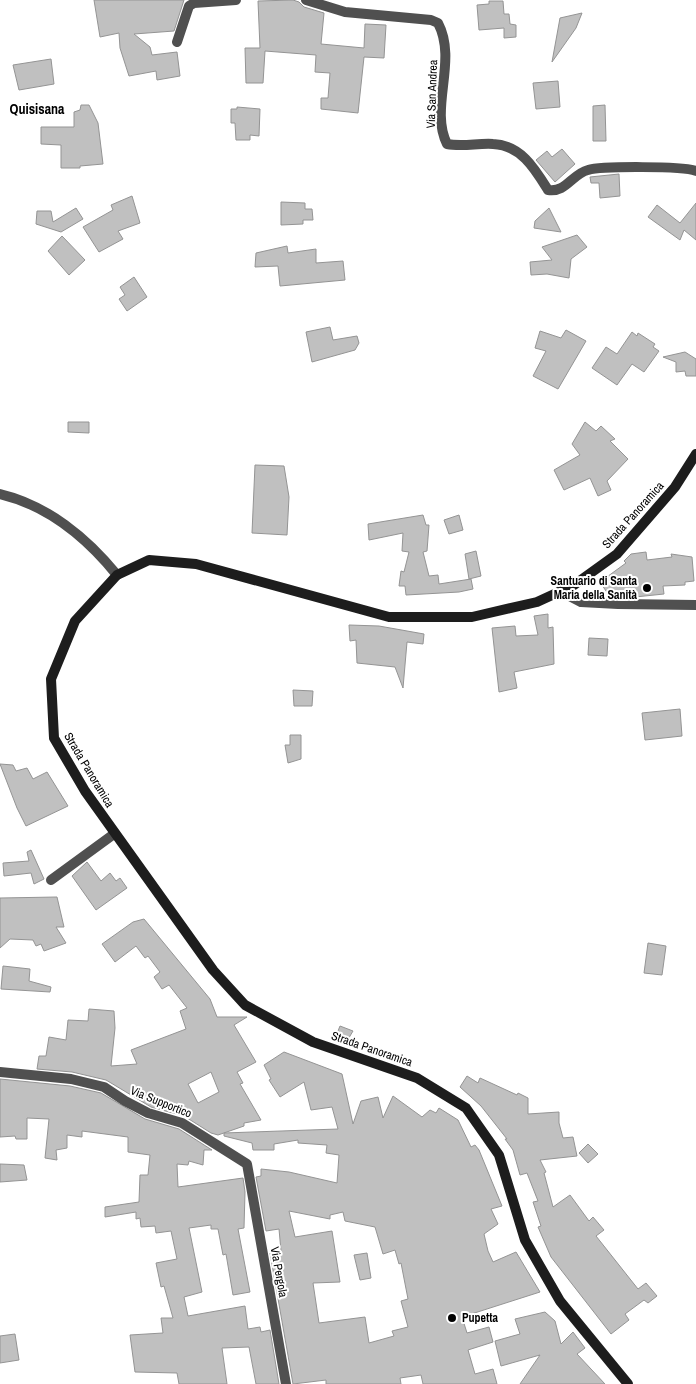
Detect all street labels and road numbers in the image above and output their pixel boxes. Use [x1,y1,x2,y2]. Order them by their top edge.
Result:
street label: Via San Andrea [423,59,441,129]
street label: Strada Panoramica [599,478,668,552]
street label: Strada Panoramica [60,730,118,811]
street label: Strada Panoramica [329,1028,415,1071]
street label: Via Supportico [128,1082,194,1122]
street label: Via Pergola [267,1245,291,1299]

